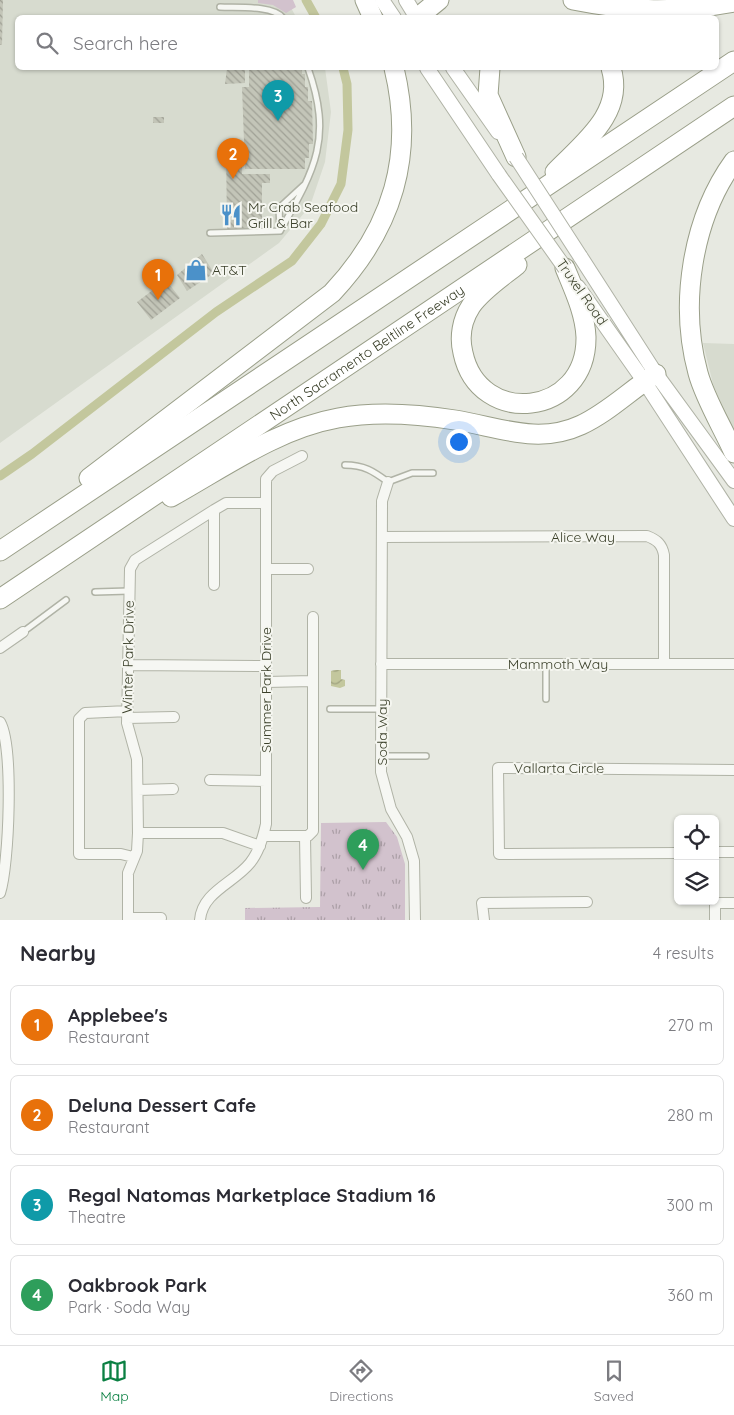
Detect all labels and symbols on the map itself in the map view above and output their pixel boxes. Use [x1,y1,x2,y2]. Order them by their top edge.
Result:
pin: 3 [262,80,294,121]
pin: 2 [217,138,249,179]
place label: Mr Crab Seafood Grill & Bar [248,198,358,232]
restaurant icon: Mr Crab Seafood Grill & Bar [218,202,244,228]
street label: Truxel Road [552,255,612,329]
shop icon: AT&T [183,257,209,283]
pin: 1 [142,259,174,300]
place label: AT&T [212,261,247,279]
street label: North Sacramento Beltline Freeway [266,281,468,424]
your location [446,429,472,455]
street label: Alice Way [551,528,615,546]
street label: Winter Park Drive [118,600,138,714]
street label: Summer Park Drive [257,627,275,753]
street label: Mammoth Way [508,655,608,673]
street label: Soda Way [373,699,391,765]
street label: Vallarta Circle [514,759,604,777]
pin: 4 [347,829,379,870]

